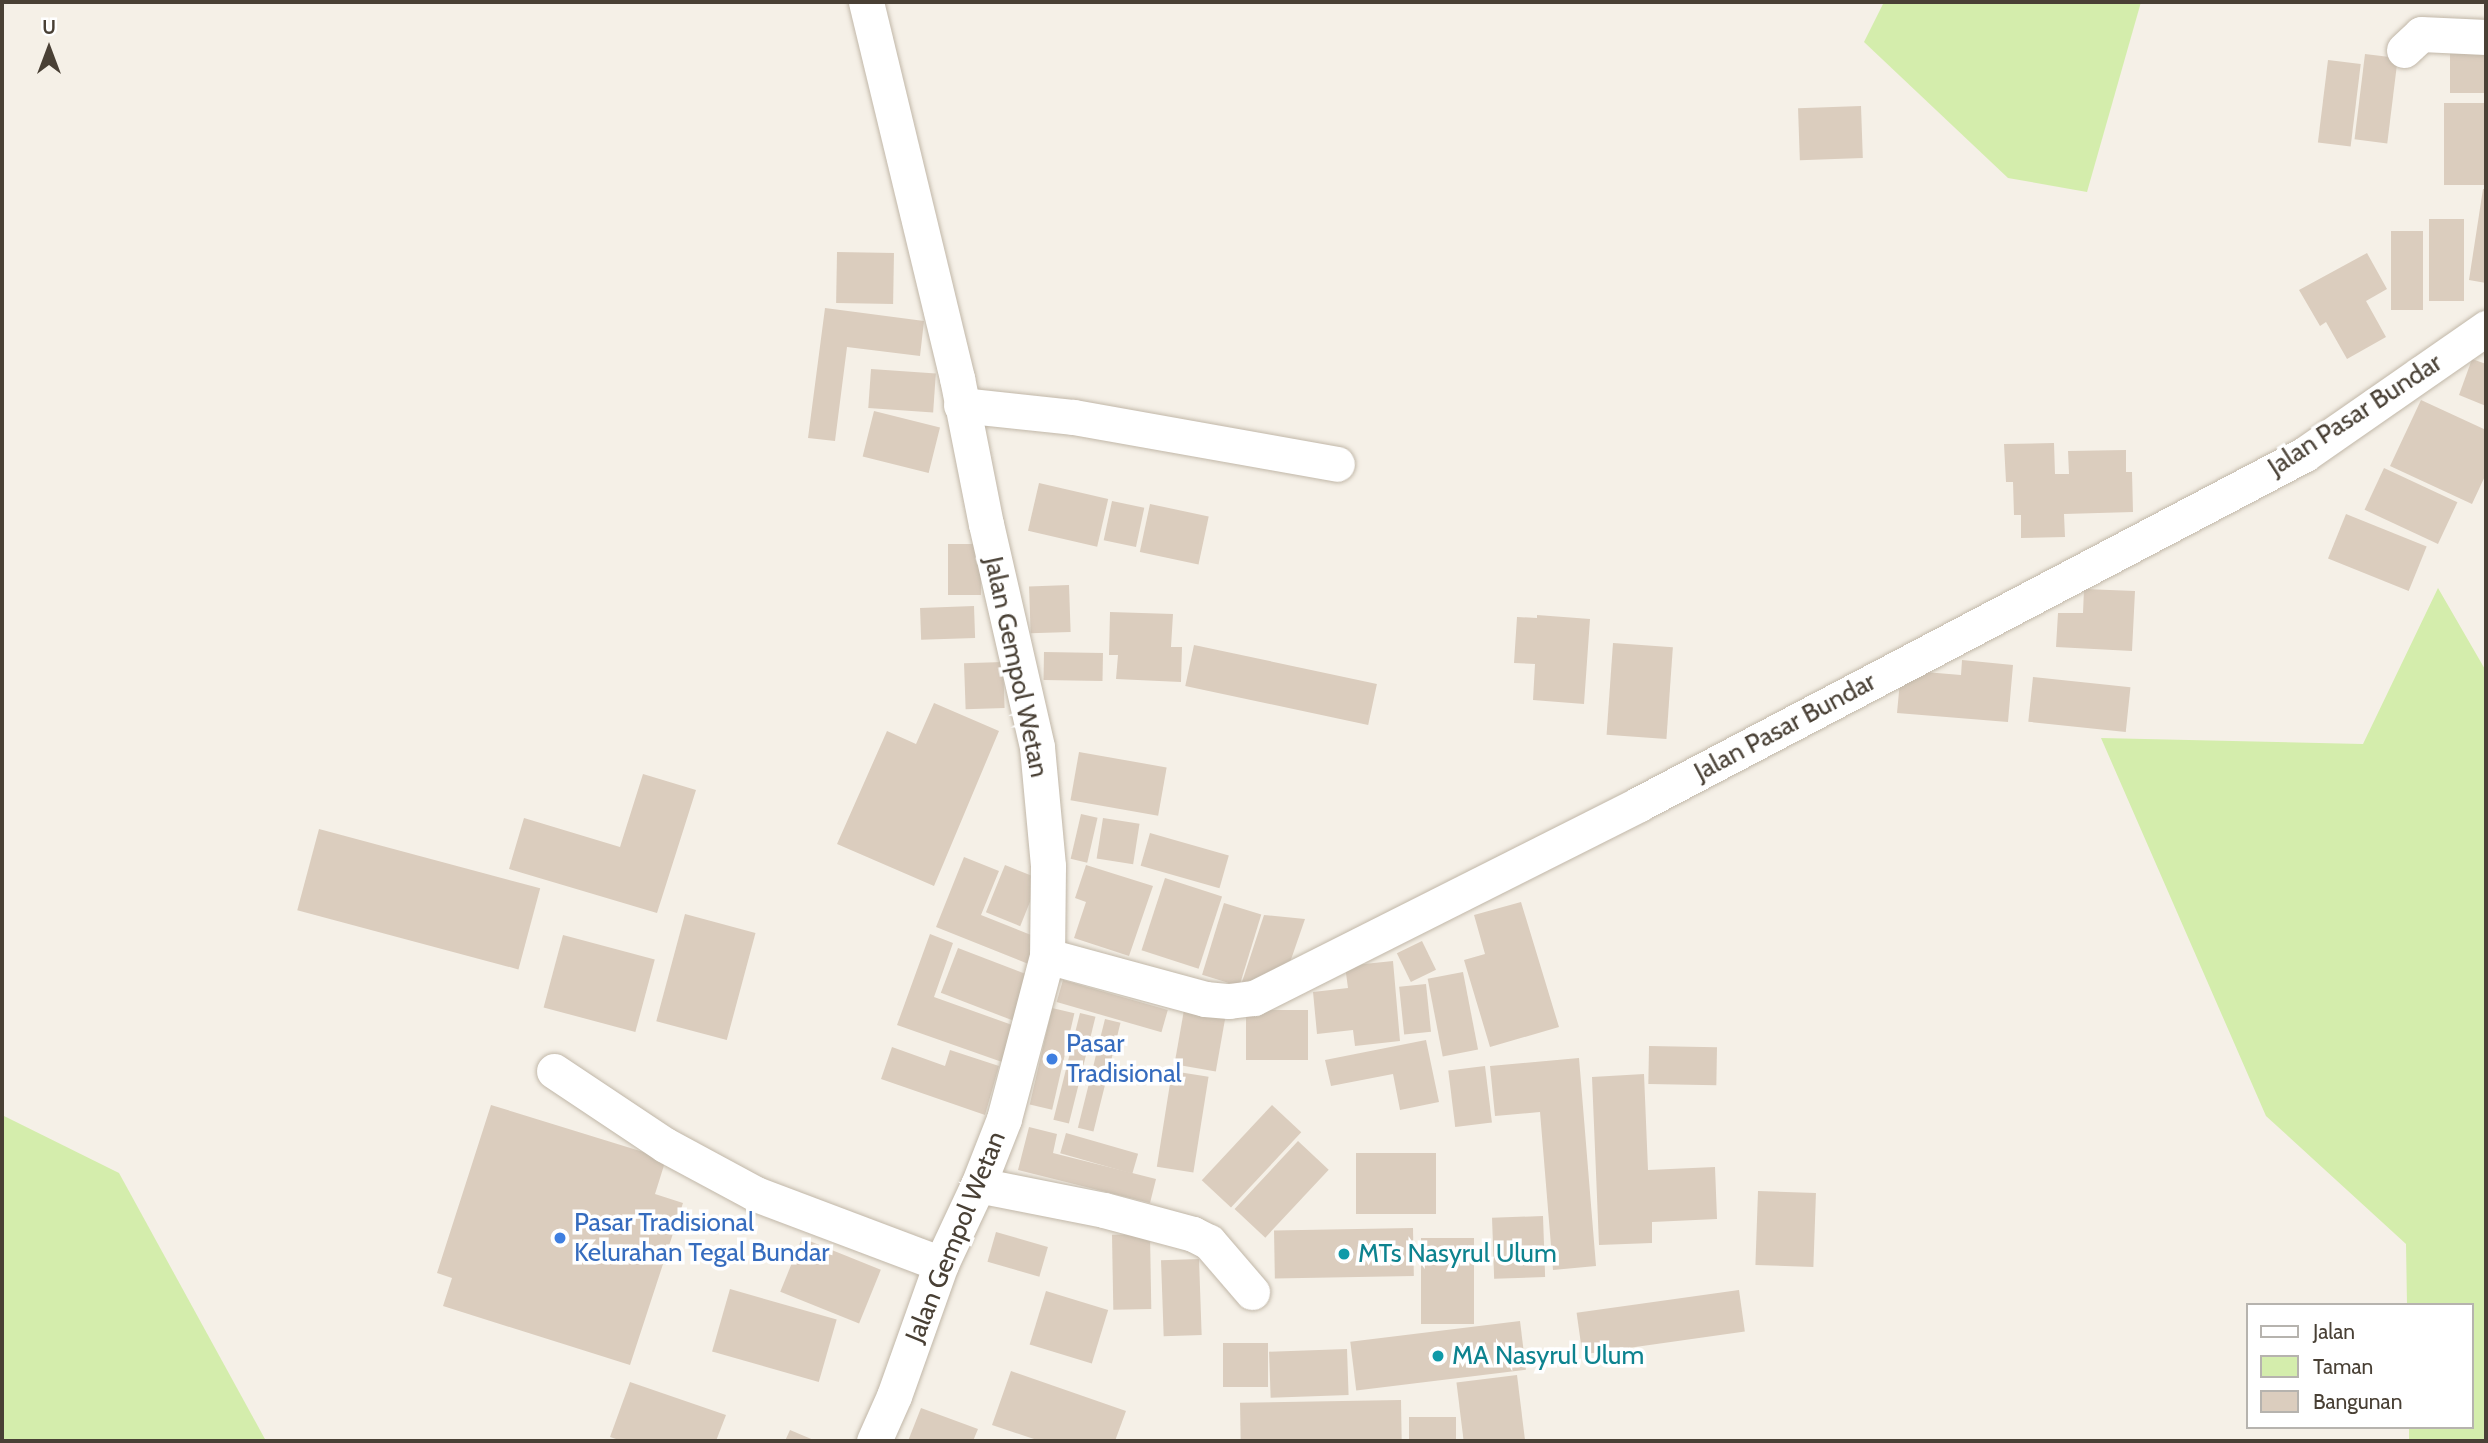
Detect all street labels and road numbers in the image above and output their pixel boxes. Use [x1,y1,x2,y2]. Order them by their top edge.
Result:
street label: Jalan Pasar Bundar [2262,347,2448,483]
street label: Jalan Gempol Wetan [977,554,1055,780]
street label: Jalan Pasar Bundar [1689,666,1881,788]
street label: Jalan Gempol Wetan [899,1127,1013,1347]

